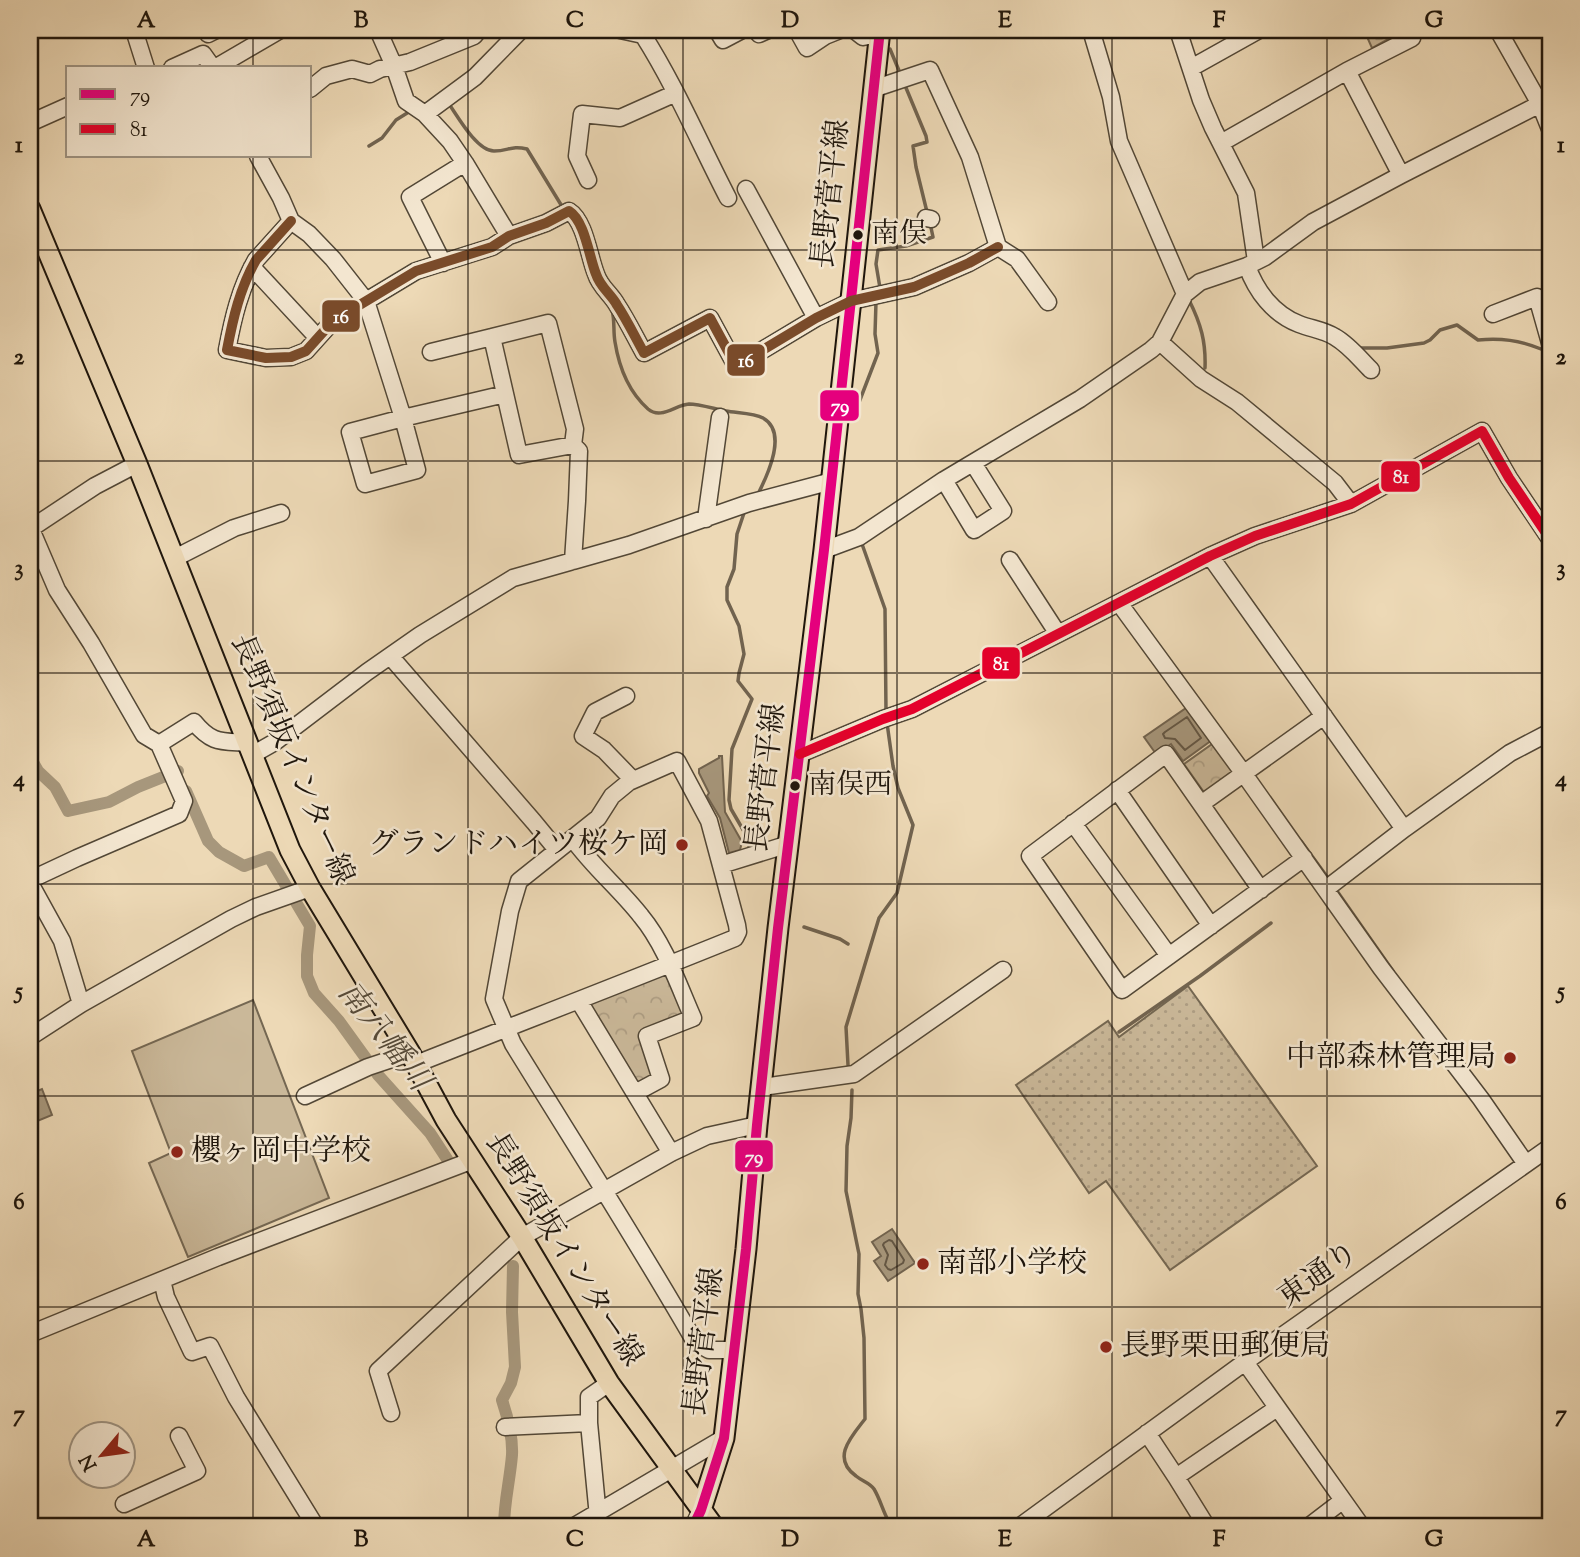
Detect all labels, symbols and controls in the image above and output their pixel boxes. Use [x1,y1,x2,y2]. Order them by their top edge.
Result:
text: A [137,5,156,38]
text: B [354,5,369,38]
text: C [566,5,584,38]
text: D [781,5,799,38]
text: E [998,5,1012,38]
text: F [1213,5,1226,38]
text: G [1425,5,1444,38]
legend [66,66,312,158]
text: 79 [130,82,150,112]
text: 81 [130,116,148,146]
street label: 長野菅平線 [803,117,861,271]
text: 1 [15,130,23,163]
text: 1 [1557,130,1565,163]
place label: 南俣 [871,215,927,255]
marker: 南俣 [851,228,865,242]
line badge: 16 [321,299,361,333]
text: 16 [333,305,349,332]
text: 2 [14,342,25,375]
text: 2 [1556,342,1567,375]
line badge: 16 [726,343,766,377]
text: 16 [738,349,754,376]
line badge: 79 [819,389,860,422]
text: 79 [831,394,849,421]
line badge: 81 [1380,460,1421,493]
text: 81 [1393,465,1410,492]
text: 3 [14,553,24,586]
text: 3 [1556,553,1566,586]
street label: 長野須坂インター線 [219,628,363,892]
line badge: 81 [981,646,1021,680]
text: 81 [993,652,1010,679]
street label: 長野菅平線 [737,701,797,855]
text: 4 [12,764,25,797]
text: 4 [1554,764,1567,797]
place label: 南俣西 [808,766,892,806]
marker: 南俣西 [788,779,802,793]
place label: グランドハイツ桜ケ岡 [369,824,668,867]
marker: グランドハイツ桜ケ岡 [674,837,690,853]
water label: 南八幡川 [325,972,442,1104]
text: 5 [13,976,23,1009]
text: 5 [1555,976,1565,1009]
place label: 中部森林管理局 [1286,1037,1496,1080]
marker: 中部森林管理局 [1502,1050,1518,1066]
street label: 長野須坂インター線 [474,1125,652,1375]
place label: 櫻ヶ岡中学校 [191,1131,371,1174]
line badge: 79 [734,1139,774,1173]
marker: 櫻ヶ岡中学校 [169,1144,185,1160]
text: 79 [745,1145,763,1172]
text: 6 [13,1187,25,1220]
text: 6 [1555,1187,1567,1220]
street label: 東通り [1270,1233,1368,1319]
place label: 南部小学校 [937,1243,1087,1286]
marker: 南部小学校 [915,1256,931,1272]
street label: 長野菅平線 [675,1265,735,1419]
place label: 長野栗田郵便局 [1120,1326,1330,1369]
marker: 長野栗田郵便局 [1098,1339,1114,1355]
text: 7 [13,1399,25,1432]
text: 7 [1555,1399,1567,1432]
north arrow [66,1420,136,1490]
text: N [74,1449,105,1475]
text: A [137,1524,156,1557]
text: B [354,1524,369,1557]
text: C [566,1524,584,1557]
text: D [781,1524,799,1557]
text: E [998,1524,1012,1557]
text: F [1213,1524,1226,1557]
text: G [1425,1524,1444,1557]

